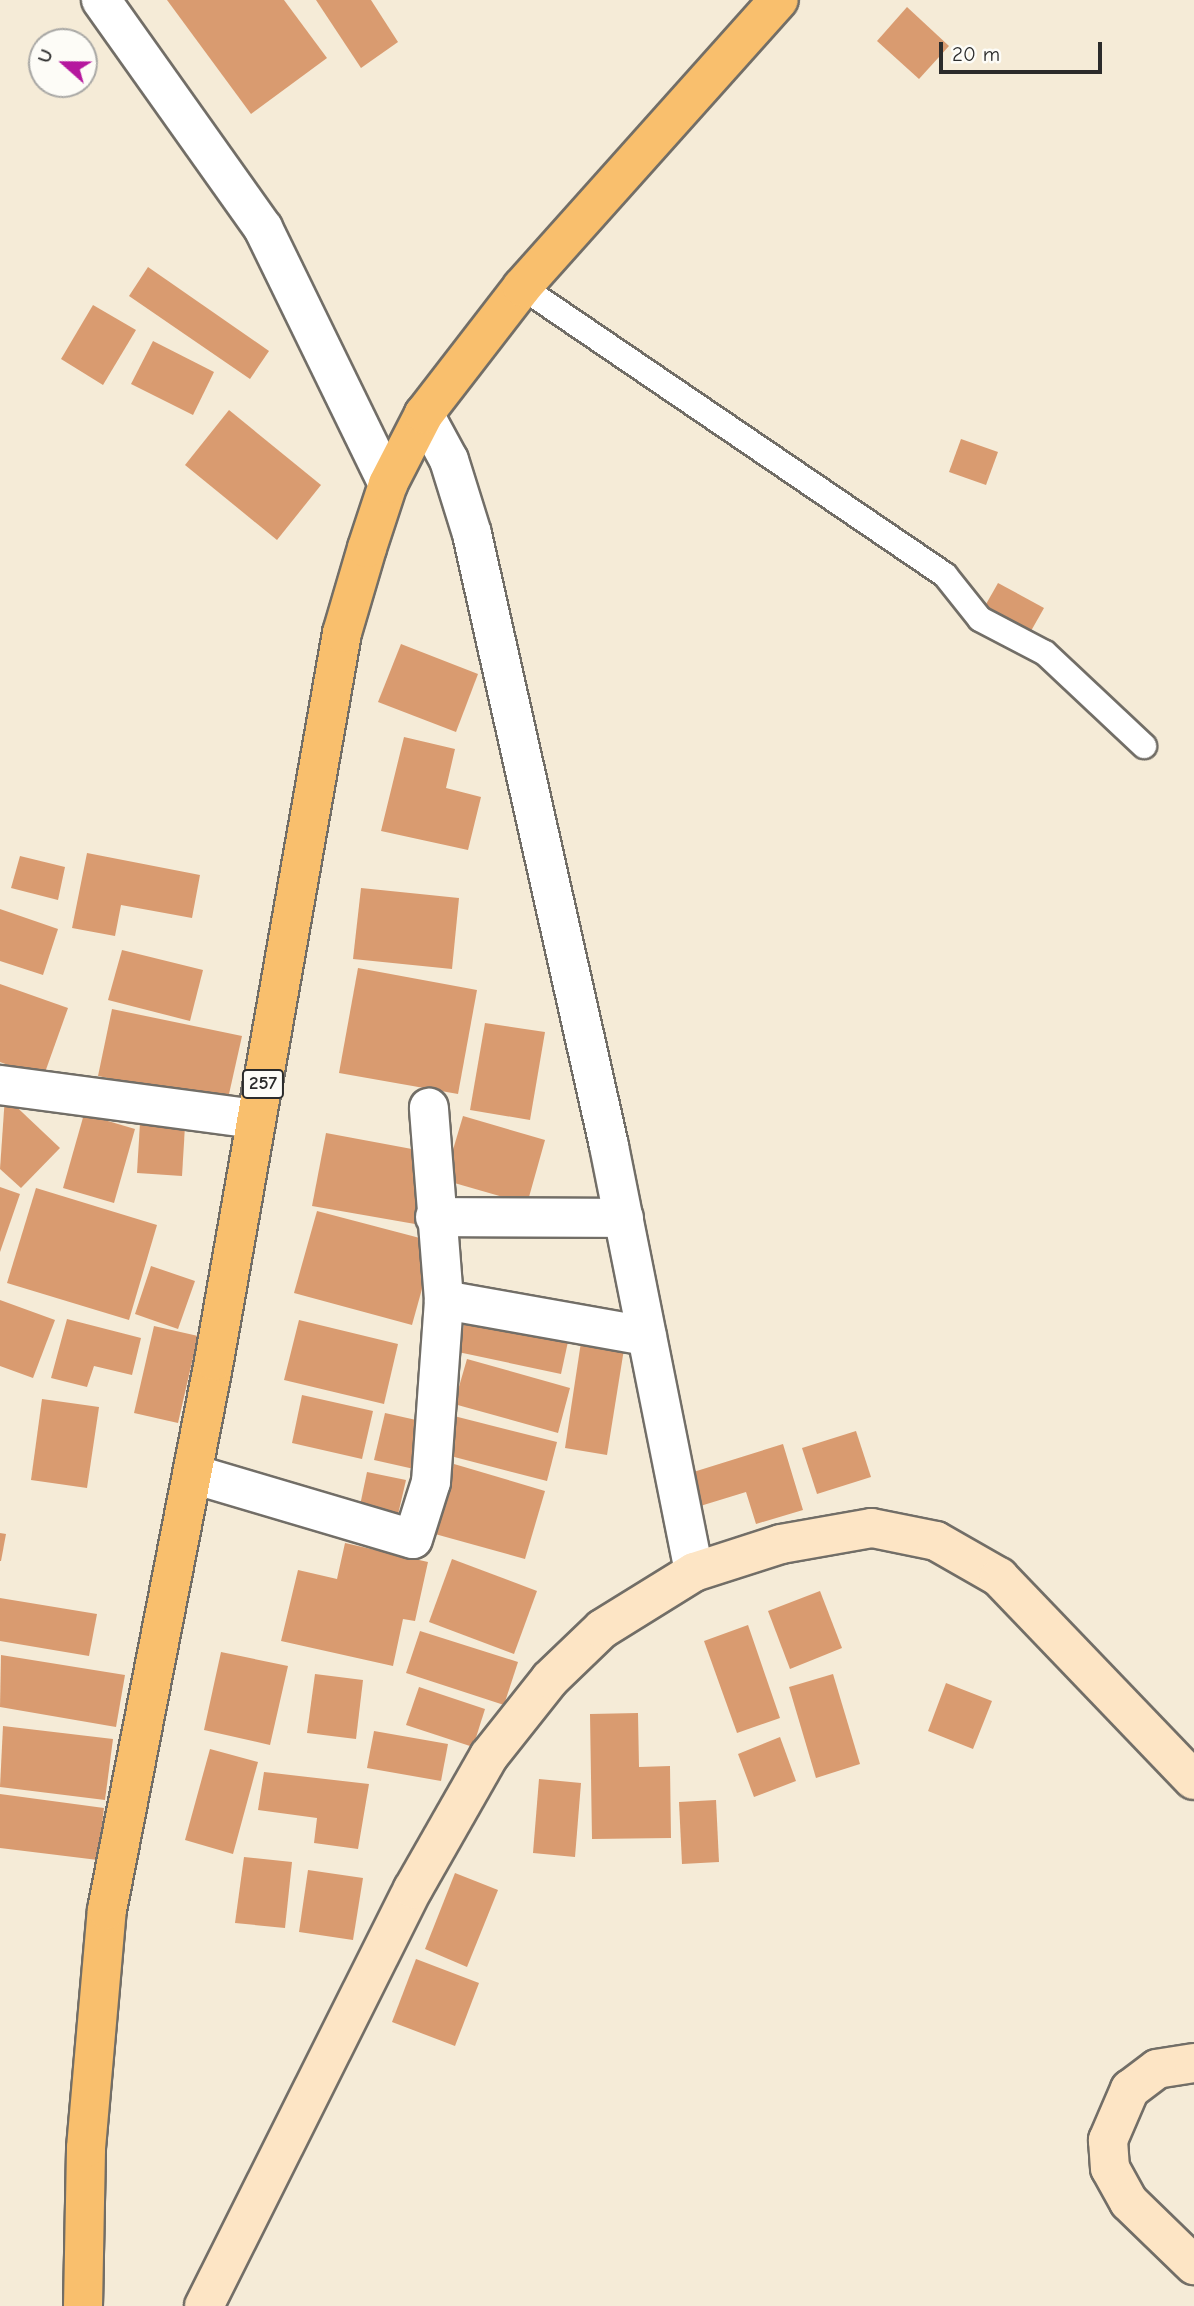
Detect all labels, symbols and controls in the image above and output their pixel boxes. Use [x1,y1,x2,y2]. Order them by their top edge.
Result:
north arrow [28,28,98,98]
scale bar [942,28,1105,72]
text: 20 m [952,42,1000,66]
text: U [33,46,58,66]
road number: 257 [240,1068,286,1100]

